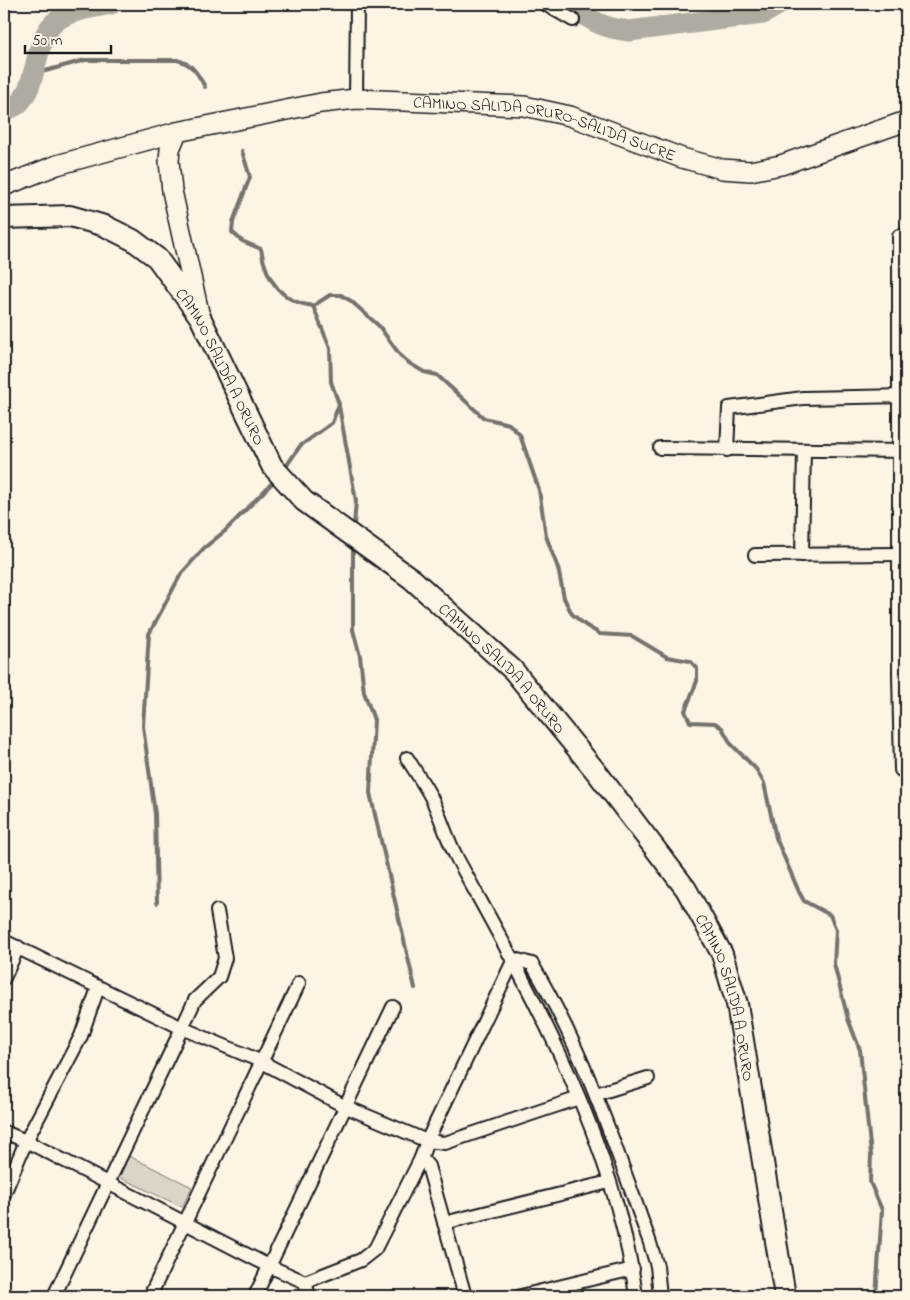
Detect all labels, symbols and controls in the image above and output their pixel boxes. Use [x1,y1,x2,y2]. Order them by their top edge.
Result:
scale bar [25,22,111,54]
text: 50 m [32,30,63,52]
street label: CAMINO SALIDA ORURO-SALIDA SUCRE [413,91,679,169]
street label: CAMINO SALIDA A ORURO [169,283,270,450]
street label: CAMINO SALIDA A ORURO [432,598,570,740]
street label: CAMINO SALIDA A ORURO [688,910,760,1083]

